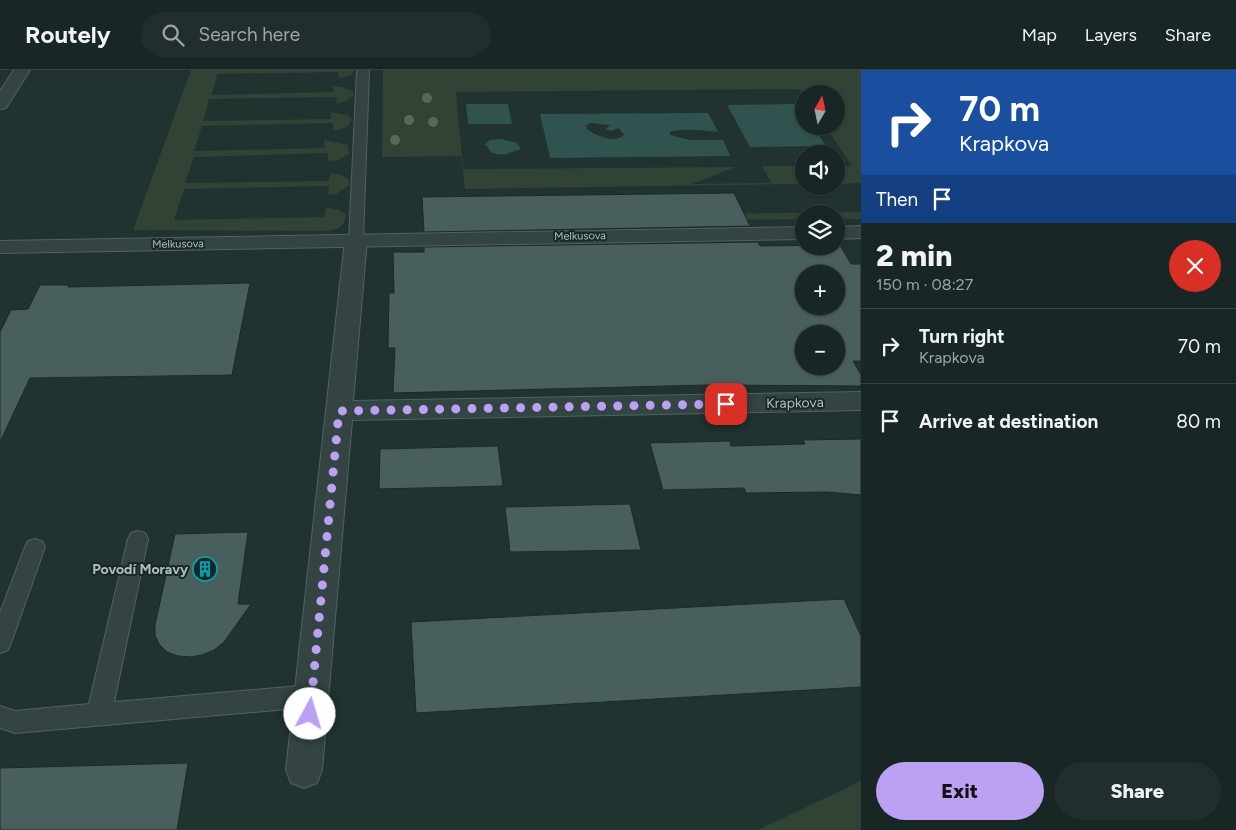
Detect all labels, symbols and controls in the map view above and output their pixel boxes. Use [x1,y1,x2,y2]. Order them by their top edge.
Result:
search box [141,12,491,57]
text: Routely [25,20,111,49]
icon: search [159,21,187,49]
text: Search here [199,23,300,46]
text: Map [1022,24,1057,46]
text: Layers [1085,24,1137,46]
text: Share [1165,24,1211,46]
north arrow [795,85,845,135]
map controls [795,85,845,375]
text: 70 m [959,88,1040,130]
icon: right [876,90,941,155]
text: Krapkova [959,130,1049,157]
button: sound [795,145,845,195]
icon: arrive [928,185,956,213]
text: Then [876,188,918,211]
button: layers [795,205,845,255]
street label: Melkusova [554,229,606,243]
street label: Melkusova [152,237,204,251]
text: 2 min [876,237,953,274]
button: close [1169,240,1221,292]
button: + [795,265,845,315]
text: 150 m · 08:27 [876,275,973,294]
button: − [795,325,845,375]
text: Turn right [919,325,1005,348]
icon: right [876,332,904,360]
text: 70 m [1178,335,1221,358]
text: Krapkova [919,348,985,367]
pin [705,383,747,425]
icon: arrive [712,390,740,418]
street label: Krapkova [766,394,824,412]
icon: arrive [876,407,904,435]
text: Arrive at destination [919,410,1098,433]
text: 80 m [1176,410,1221,433]
building icon: Povodí Moravy [192,556,218,582]
place label: Povodí Moravy [92,561,189,578]
position arrow [283,687,335,739]
button: Exit [876,762,1044,820]
button: Share [1054,762,1221,820]

